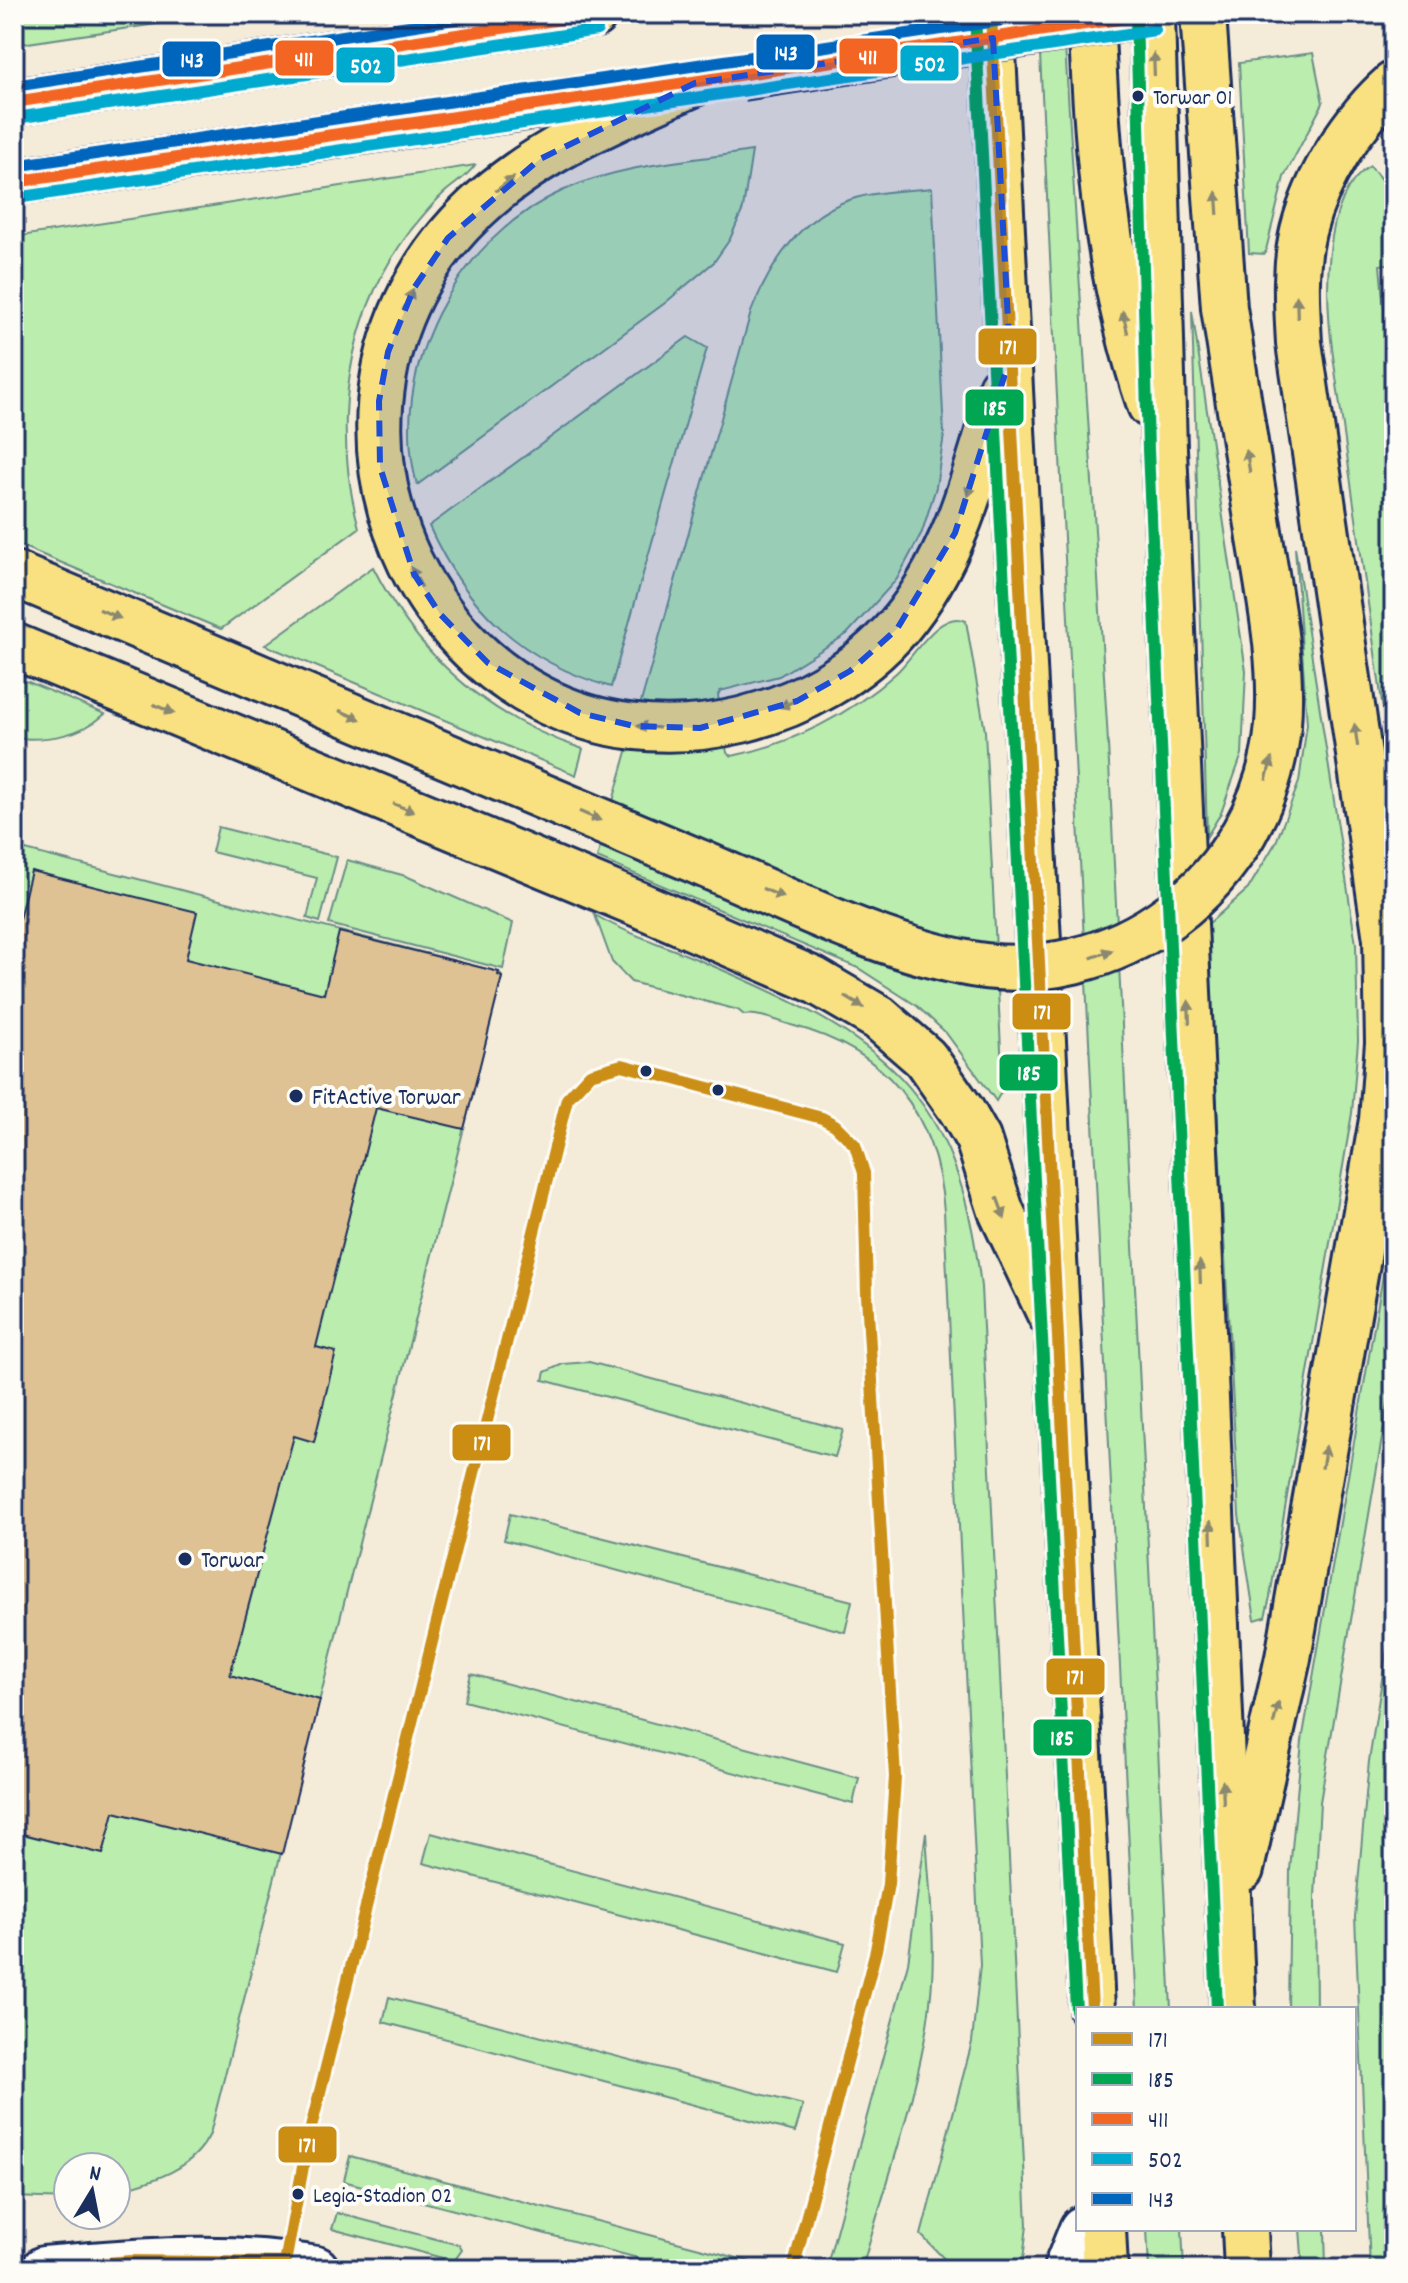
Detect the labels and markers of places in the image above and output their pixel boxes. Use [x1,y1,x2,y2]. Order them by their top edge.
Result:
place label: Torwar 01 [1153,84,1232,115]
marker: Torwar 01 [1130,88,1146,104]
unlabelled marker [638,1063,654,1079]
place label: FitActive Torwar [312,1082,461,1116]
unlabelled marker [710,1082,726,1098]
marker: FitActive Torwar [287,1087,305,1105]
place label: Torwar [201,1545,264,1579]
marker: Torwar [176,1550,194,1568]
place label: Legia-Stadion 02 [313,2182,452,2213]
marker: Legia-Stadion 02 [290,2186,306,2202]

